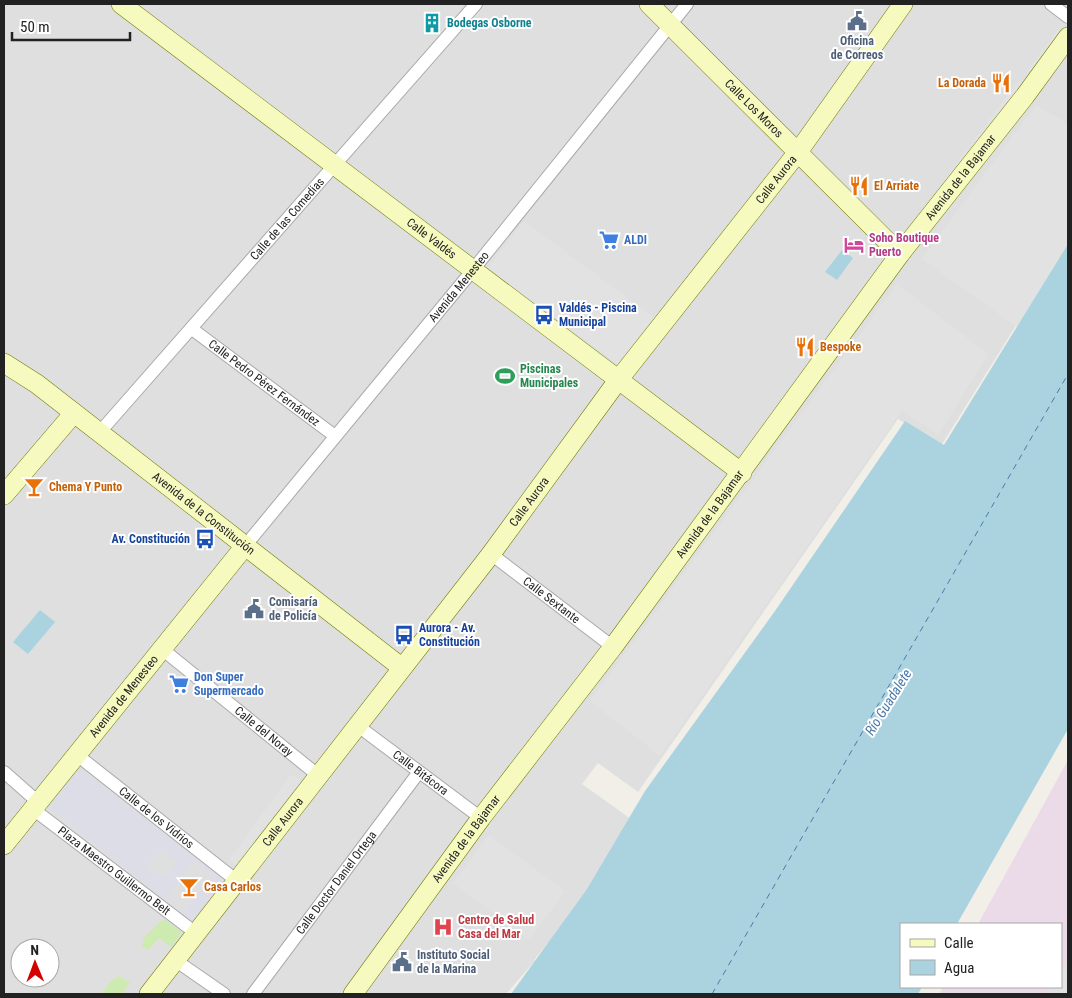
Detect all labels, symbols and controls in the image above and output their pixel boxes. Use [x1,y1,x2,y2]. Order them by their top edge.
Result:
scale bar [12,10,130,42]
public building icon: Oficina de Correos [846,10,868,32]
building icon: Bodegas Osborne [421,12,443,34]
place label: Bodegas Osborne [447,16,532,30]
text: 50 m [20,18,50,36]
place label: Oficina de Correos [831,34,884,62]
restaurant icon: La Dorada [990,72,1012,94]
street label: Calle Los Moros [722,76,786,140]
place label: La Dorada [938,76,986,90]
street label: Avenida de la Bajamar [922,131,999,223]
street label: Calle Aurora [753,152,800,207]
street label: Calle de las Comedias [247,175,327,263]
restaurant icon: El Arriate [848,175,870,197]
place label: El Arriate [874,179,919,193]
street label: Calle Valdés [404,215,459,262]
supermarket icon: ALDI [598,229,620,251]
place label: Soho Boutique Puerto [869,231,939,259]
place label: ALDI [624,233,647,247]
hotel icon: Soho Boutique Puerto [843,234,865,256]
street label: Avenida Menesteo [426,249,492,325]
place label: Valdés - Piscina Municipal [559,301,637,329]
bus stop icon: Valdés - Piscina Municipal [533,304,555,326]
restaurant icon: Bespoke [794,336,816,358]
street label: Calle Pedro Pérez Fernández [206,337,323,429]
place label: Bespoke [820,340,861,354]
place label: Piscinas Municipales [520,362,579,390]
sports icon: Piscinas Municipales [494,365,516,387]
street label: Avenida de la Bajamar [673,467,747,561]
street label: Avenida de la Constitución [149,469,258,558]
street label: Calle Aurora [506,474,552,529]
bar icon: Chema Y Punto [23,476,45,498]
place label: Chema Y Punto [49,480,122,494]
bus stop icon: Av. Constitución [194,528,216,550]
place label: Av. Constitución [112,532,190,546]
street label: Calle Sextante [520,574,583,626]
place label: Comisaría de Policía [269,595,318,623]
public building icon: Comisaría de Policía [243,598,265,620]
place label: Aurora - Av. Constitución [419,621,480,649]
bus stop icon: Aurora - Av. Constitución [393,624,415,646]
street label: Avenida de Menesteo [87,652,161,740]
water label: Río Guadalete [861,666,915,738]
place label: Don Super Supermercado [194,670,264,698]
supermarket icon: Don Super Supermercado [168,673,190,695]
street label: Calle del Noray [232,704,296,759]
street label: Calle Bitácora [390,747,451,798]
street label: Calle de los Vidrios [116,784,197,851]
street label: Avenida de la Bajamar [429,792,503,885]
street label: Calle Aurora [259,795,306,849]
street label: Plaza Maestro Guillermo Belt [55,824,173,918]
street label: Calle Doctor Daniel Ortega [293,828,379,937]
bar icon: Casa Carlos [178,876,200,898]
place label: Casa Carlos [204,880,262,894]
place label: Centro de Salud Casa del Mar [458,913,534,941]
hospital icon: Centro de Salud Casa del Mar [432,916,454,938]
legend [900,923,1062,988]
text: Calle [944,934,974,952]
north arrow [10,938,60,988]
text: N [30,942,39,958]
place label: Instituto Social de la Marina [417,948,490,976]
public building icon: Instituto Social de la Marina [391,951,413,973]
text: Agua [944,959,974,977]

